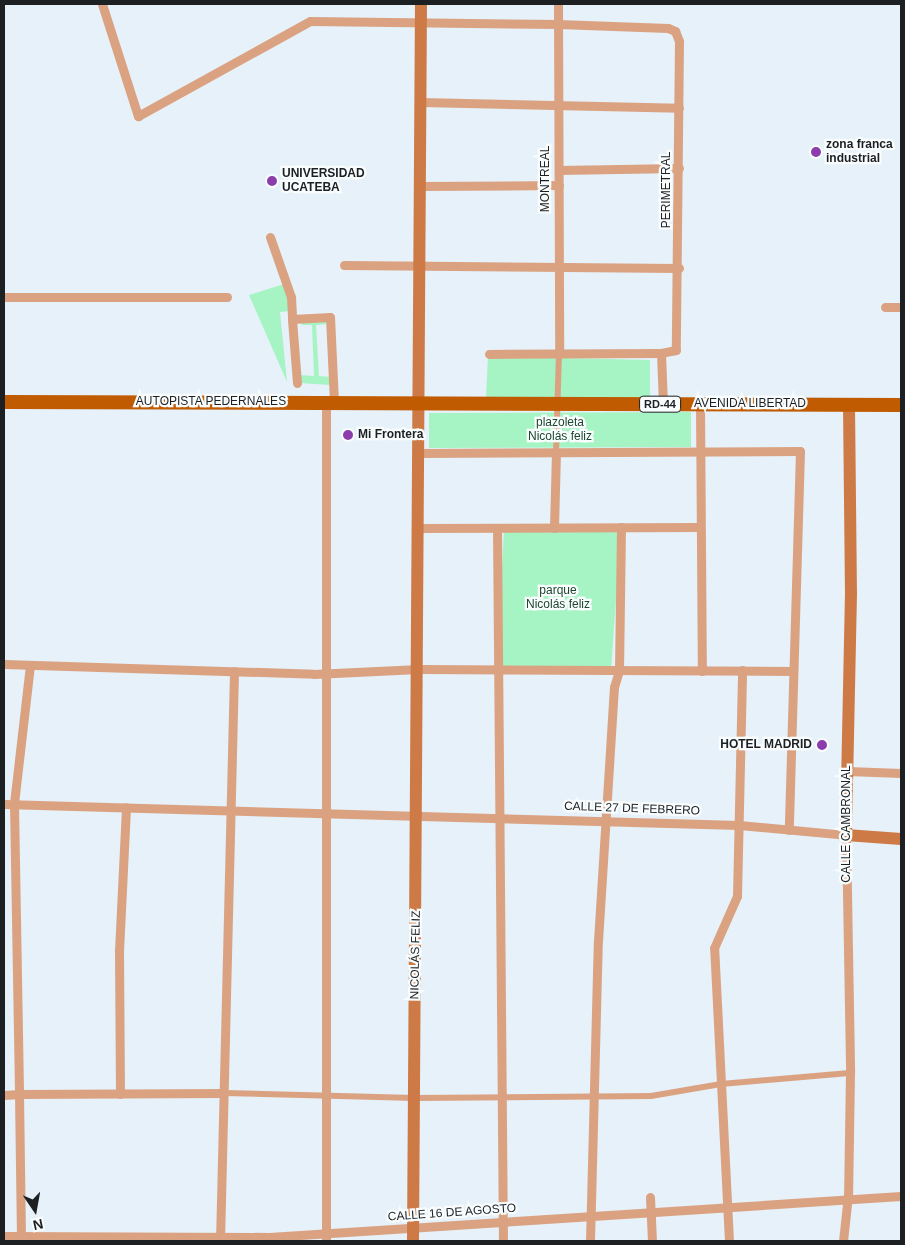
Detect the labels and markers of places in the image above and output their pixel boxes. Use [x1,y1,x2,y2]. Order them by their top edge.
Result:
place label: zona franca industrial [826,138,893,166]
marker: zona franca industrial [810,146,822,158]
place label: UNIVERSIDAD UCATEBA [282,167,365,195]
marker: UNIVERSIDAD UCATEBA [266,175,278,187]
place label: Mi Frontera [358,428,423,442]
marker: Mi Frontera [342,429,354,441]
place label: HOTEL MADRID [720,738,812,752]
marker: HOTEL MADRID [816,739,828,751]

